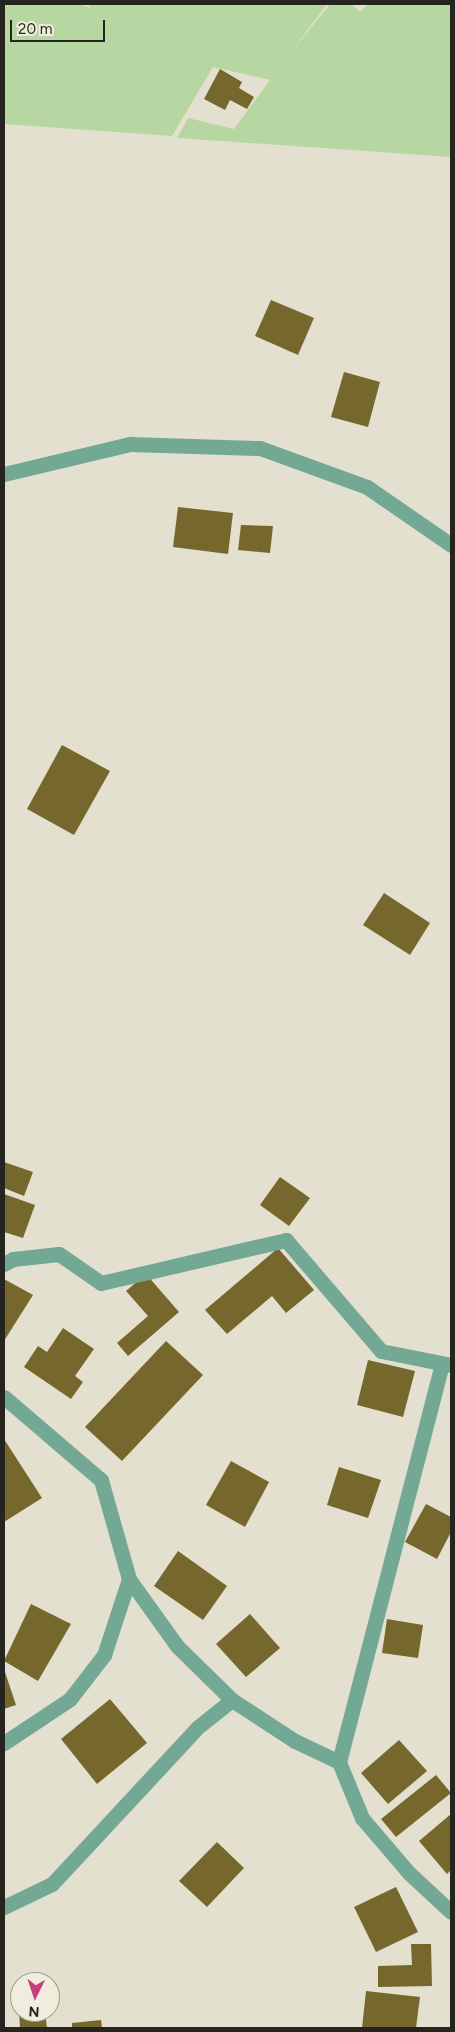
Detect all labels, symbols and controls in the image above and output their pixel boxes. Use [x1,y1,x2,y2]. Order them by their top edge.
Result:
scale bar [12,10,108,42]
text: 20 m [18,20,52,38]
north arrow [10,1972,60,2022]
text: N [28,2003,40,2020]

